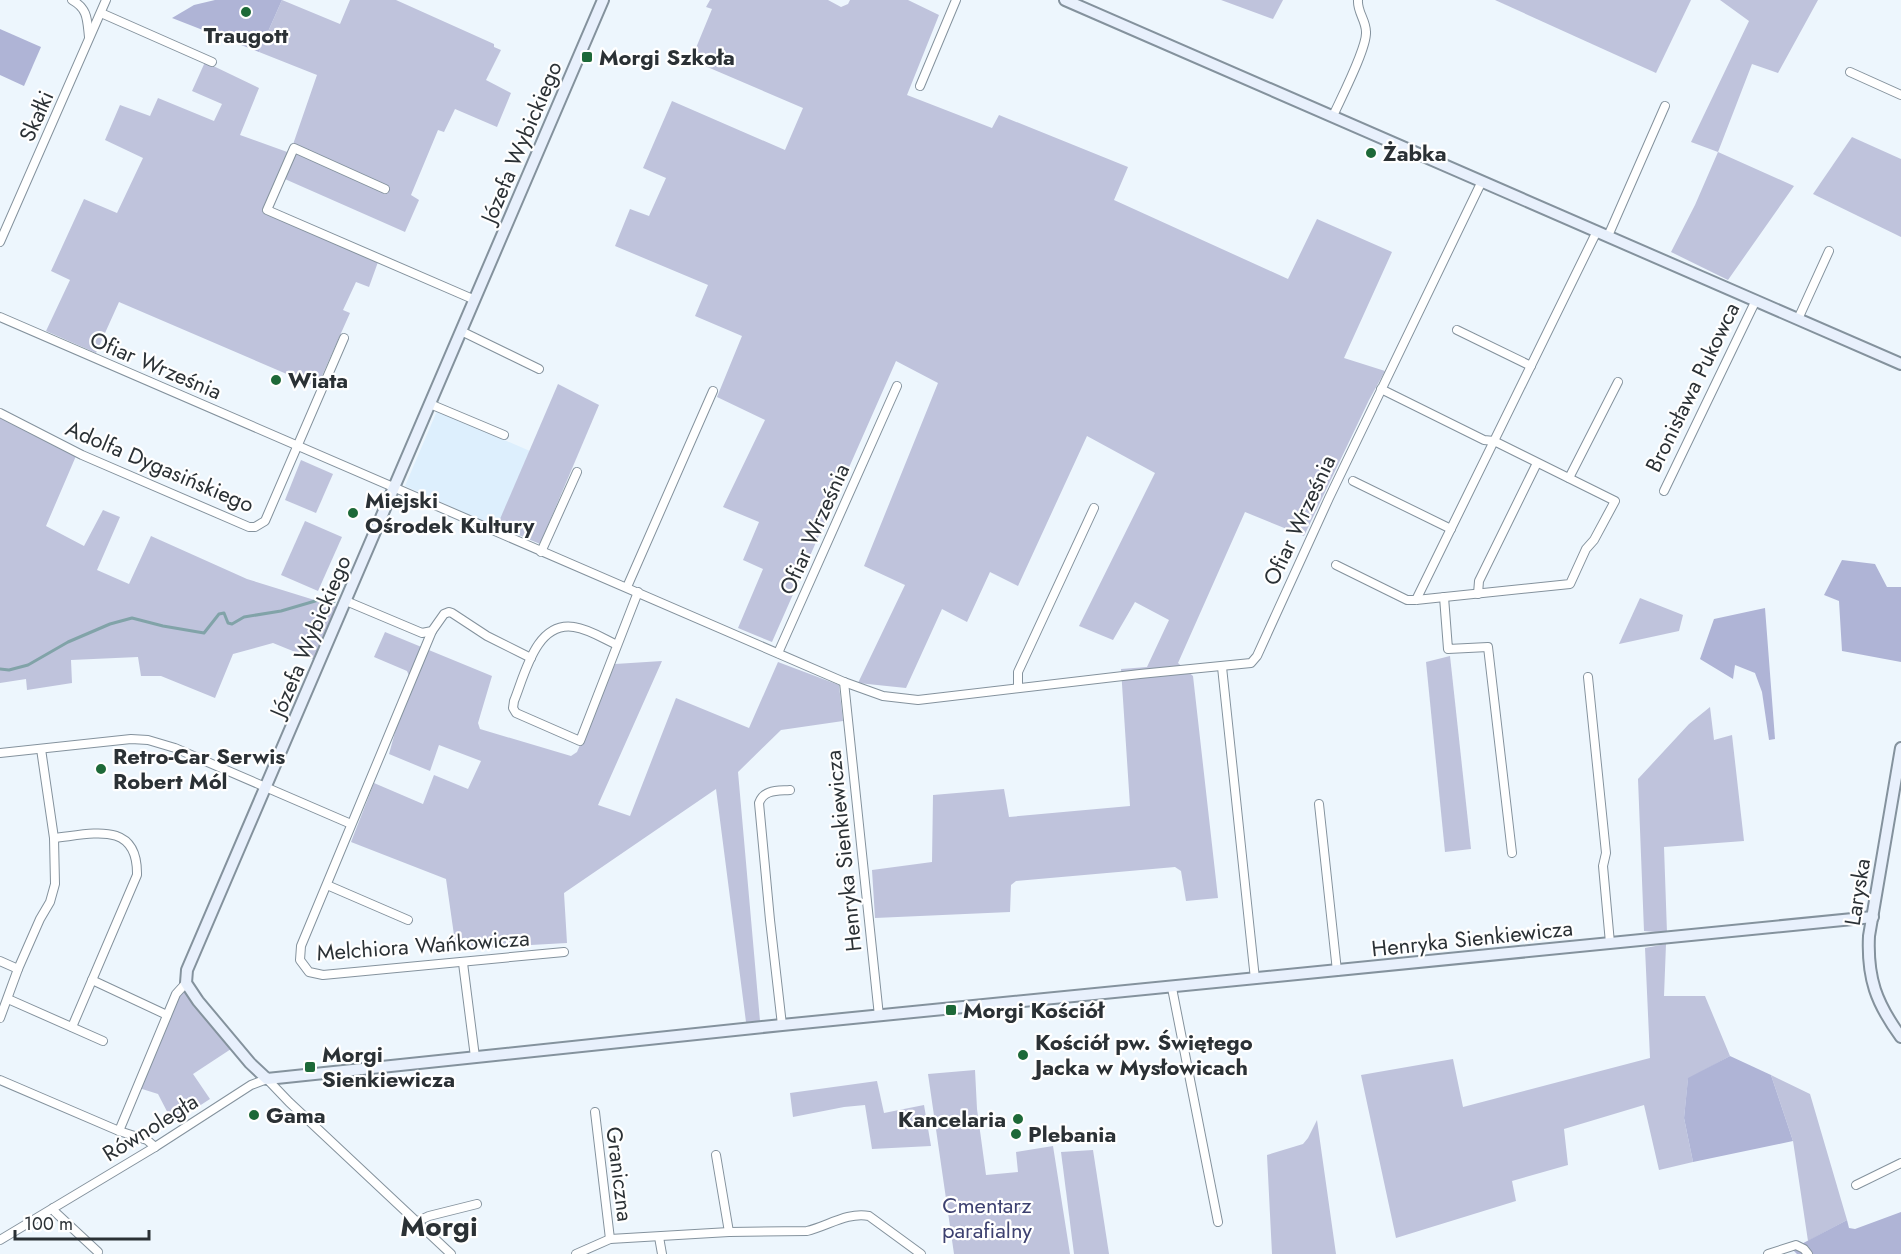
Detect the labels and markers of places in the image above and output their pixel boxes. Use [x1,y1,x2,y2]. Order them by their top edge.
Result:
marker: Traugott [239,5,253,19]
place label: Traugott [204,19,288,51]
place label: Morgi Szkoła [599,41,735,73]
marker: Morgi Szkoła [580,50,594,64]
place label: Żabka [1383,137,1447,169]
marker: Żabka [1364,146,1378,160]
place label: Wiata [288,364,348,396]
marker: Wiata [269,373,283,387]
place label: Miejski Ośrodek Kultury [365,484,535,541]
marker: Miejski Ośrodek Kultury [346,506,360,520]
place label: Retro-Car Serwis Robert Mól [113,740,285,797]
marker: Retro-Car Serwis Robert Mól [94,762,108,776]
place label: Morgi Kościół [963,994,1106,1026]
marker: Morgi Kościół [944,1003,958,1017]
place label: Kościół pw. Świętego Jacka w Mysłowicach [1031,1026,1253,1083]
place label: Morgi Sienkiewicza [322,1038,455,1095]
marker: Kościół pw. Świętego Jacka w Mysłowicach [1016,1048,1030,1062]
marker: Morgi Sienkiewicza [303,1060,317,1074]
place label: Gama [266,1099,326,1131]
place label: Kancelaria [898,1103,1006,1135]
marker: Gama [247,1108,261,1122]
marker: Kancelaria [1011,1112,1025,1126]
place label: Plebania [1028,1118,1116,1150]
marker: Plebania [1009,1127,1023,1141]

